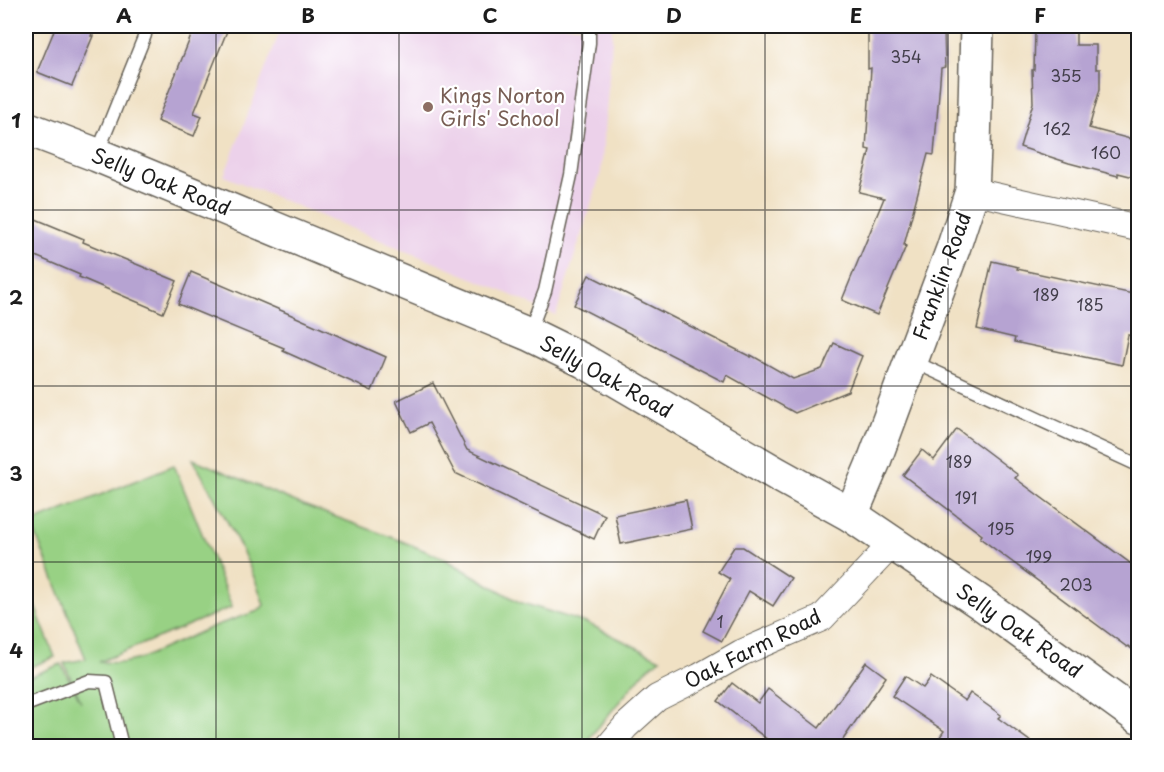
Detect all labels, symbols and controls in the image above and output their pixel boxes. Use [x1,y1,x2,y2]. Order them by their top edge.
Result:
text: A [116,0,132,30]
text: B [301,0,315,30]
text: C [482,0,498,30]
text: D [666,0,682,30]
text: E [850,0,862,30]
text: F [1034,0,1046,30]
house number: 354 [890,44,922,68]
house number: 355 [1051,63,1081,87]
place label: Kings Norton Girls' School [440,80,565,133]
marker: Kings Norton Girls' School [421,100,435,114]
text: 1 [11,105,21,135]
house number: 162 [1043,116,1071,140]
street label: Selly Oak Road [87,139,236,223]
house number: 160 [1091,140,1121,164]
street label: Franklin Road [904,208,978,344]
text: 2 [9,282,23,312]
house number: 189 [1033,282,1059,306]
house number: 185 [1077,292,1103,316]
street label: Selly Oak Road [535,327,678,425]
house number: 189 [946,449,972,473]
text: 3 [9,458,23,488]
house number: 191 [955,485,977,509]
house number: 195 [988,516,1014,540]
house number: 199 [1026,544,1052,568]
house number: 203 [1059,572,1093,596]
street label: Selly Oak Road [950,575,1089,685]
street label: Oak Farm Road [679,601,826,696]
house number: 1 [716,609,724,633]
text: 4 [9,635,23,665]

